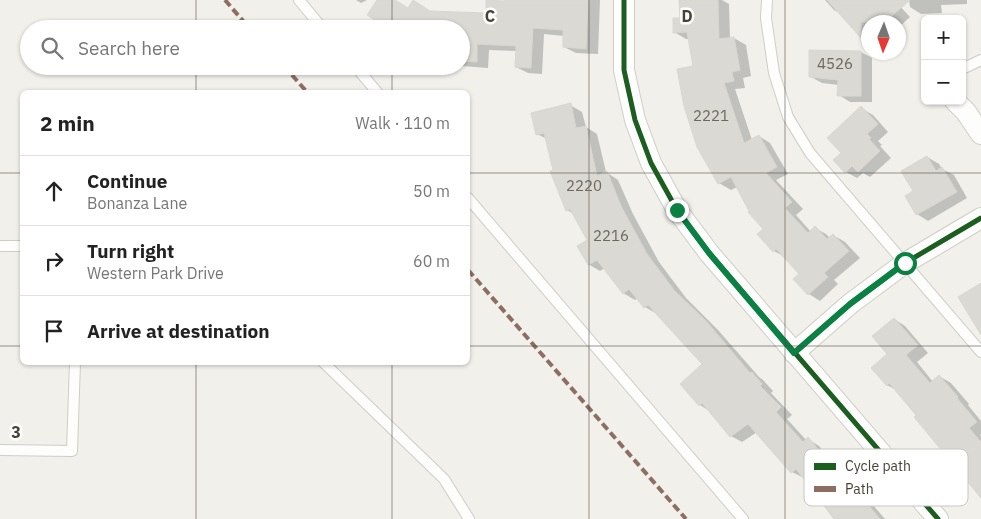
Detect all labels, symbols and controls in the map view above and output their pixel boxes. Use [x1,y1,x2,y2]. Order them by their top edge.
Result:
text: C [485,6,495,26]
text: D [681,6,693,26]
north arrow [861,15,906,60]
map controls [921,15,966,105]
button: + [921,15,966,60]
search box [20,20,470,75]
icon: search [38,34,66,62]
text: Search here [78,36,180,60]
house number: 4526 [817,54,853,73]
button: − [921,60,966,105]
house number: 2221 [693,106,729,125]
text: 2 min [40,109,95,137]
text: Walk · 110 m [355,113,450,133]
text: Continue [87,169,167,193]
house number: 2220 [566,176,602,195]
icon: ahead [40,177,68,205]
text: 50 m [413,181,450,201]
text: Bonanza Lane [87,193,187,213]
route end [666,199,689,222]
house number: 2216 [593,226,629,245]
text: Turn right [87,239,174,263]
icon: right [40,247,68,275]
text: 60 m [413,251,450,271]
route start [894,252,917,275]
text: Western Park Drive [87,263,224,283]
icon: arrive [40,317,68,345]
text: Arrive at destination [87,319,270,343]
text: 3 [11,422,21,442]
legend [804,449,968,506]
text: Cycle path [845,457,911,475]
text: Path [845,480,874,498]

